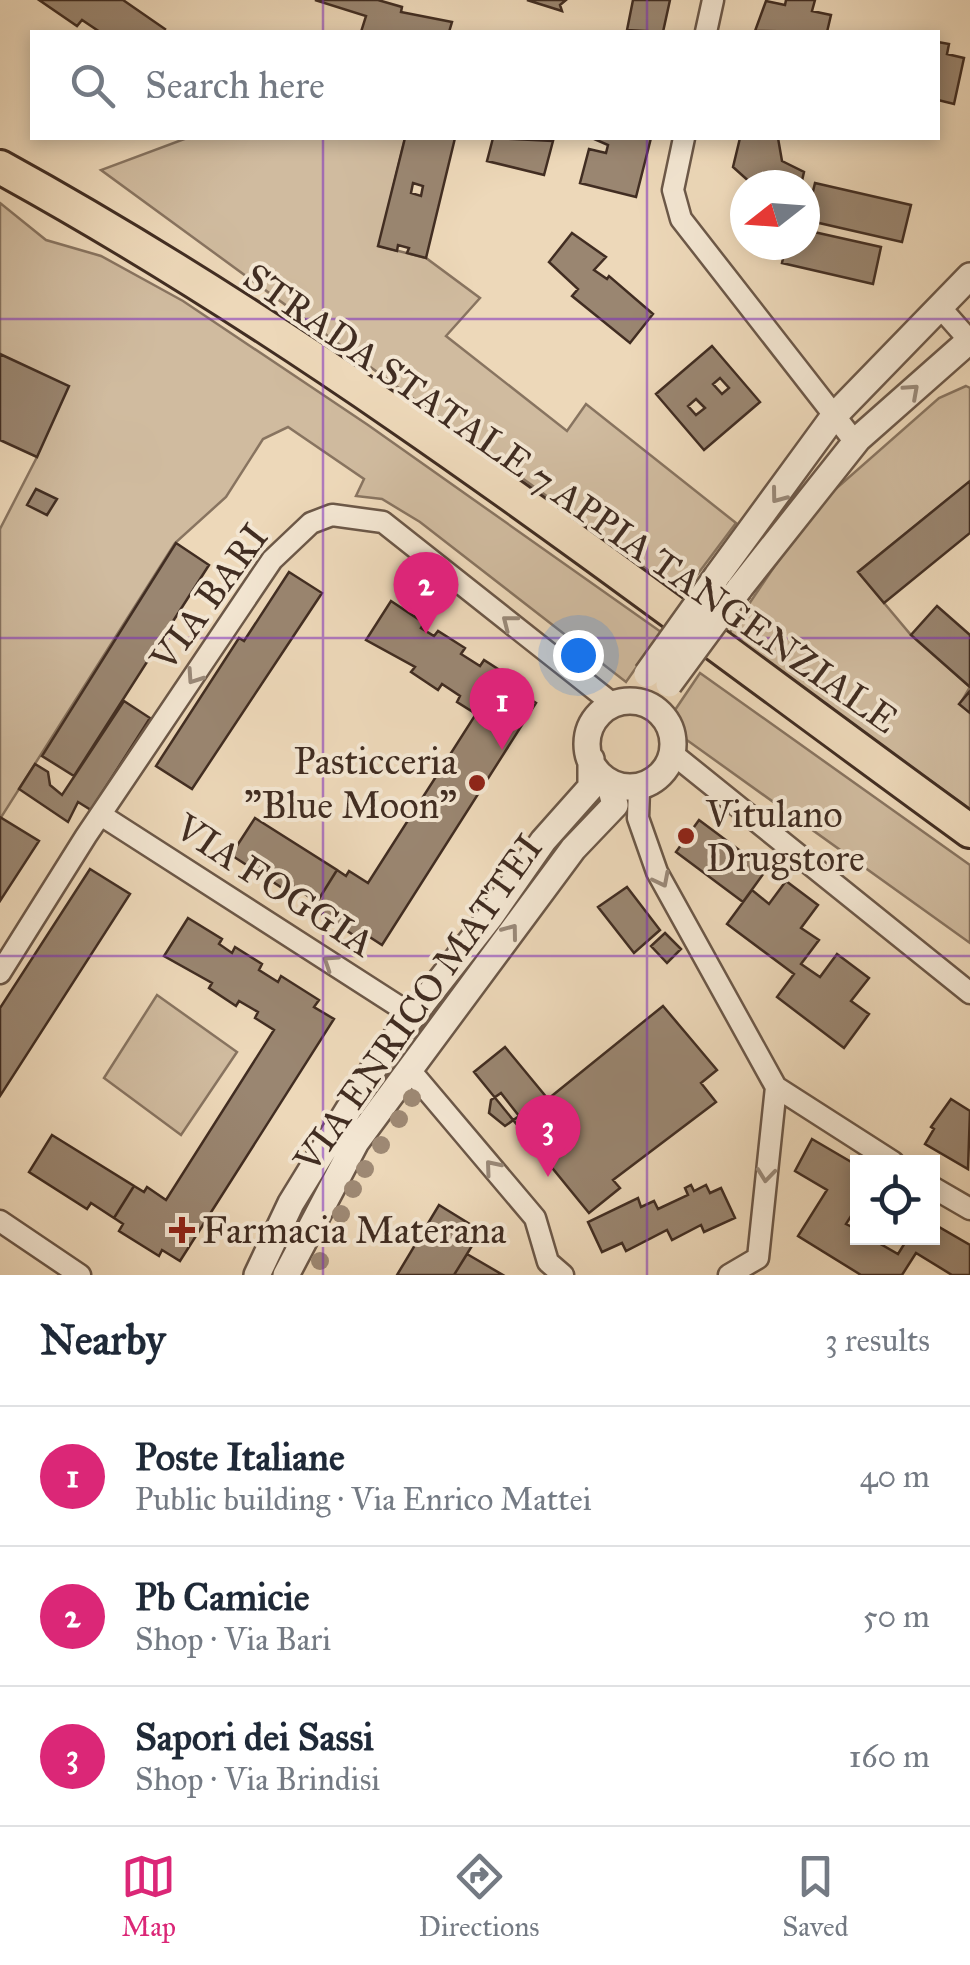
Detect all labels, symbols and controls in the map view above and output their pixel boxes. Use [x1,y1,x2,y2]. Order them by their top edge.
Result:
search box [30,30,940,140]
icon: search [65,58,120,113]
text: Search here [145,62,325,108]
north arrow [730,170,820,260]
street label: STRADA STATALE 7 APPIA TANGENZIALE [235,253,907,743]
one-way arrow [900,385,919,403]
one-way arrow [772,485,790,503]
street label: VIA BARI [140,515,278,680]
pin: 2 [394,552,458,634]
one-way arrow [502,616,520,633]
your location [553,630,604,681]
one-way arrow [187,667,206,685]
pin: 1 [470,668,534,750]
place label: Pasticceria "Blue Moon" [244,738,458,828]
marker: Pasticceria "Blue Moon" [466,772,488,794]
place label: Vitulano Drugstore [705,791,865,881]
street label: VIA FOGGIA [166,803,383,967]
street label: VIA ENRICO MATTEI [283,825,552,1181]
marker: Vitulano Drugstore [675,825,697,847]
one-way arrow [650,869,669,887]
one-way arrow [500,924,517,942]
one-way arrow [323,955,341,974]
pin: 3 [516,1094,580,1177]
map controls [850,1155,940,1245]
button: locate [850,1155,940,1245]
one-way arrow [486,1161,504,1179]
one-way arrow [756,1167,778,1183]
place label: Farmacia Materana [202,1207,507,1253]
marker: Farmacia Materana [171,1219,193,1241]
text: Nearby [40,1314,165,1366]
text: 3 results [825,1321,930,1360]
text: Poste Italiane [135,1434,345,1480]
text: 1 [66,1457,79,1496]
text: 40 m [860,1457,930,1496]
text: Public building · Via Enrico Mattei [135,1480,592,1519]
text: Pb Camicie [135,1574,310,1620]
text: 2 [65,1597,80,1636]
text: 50 m [863,1597,930,1636]
text: Shop · Via Bari [135,1620,331,1659]
text: Sapori dei Sassi [135,1714,374,1760]
text: 3 [66,1737,79,1776]
text: 160 m [849,1737,930,1776]
text: Shop · Via Brindisi [135,1760,380,1799]
tab: Map [121,1849,176,1944]
tab: Directions [419,1849,540,1944]
tab: Saved [782,1849,849,1944]

